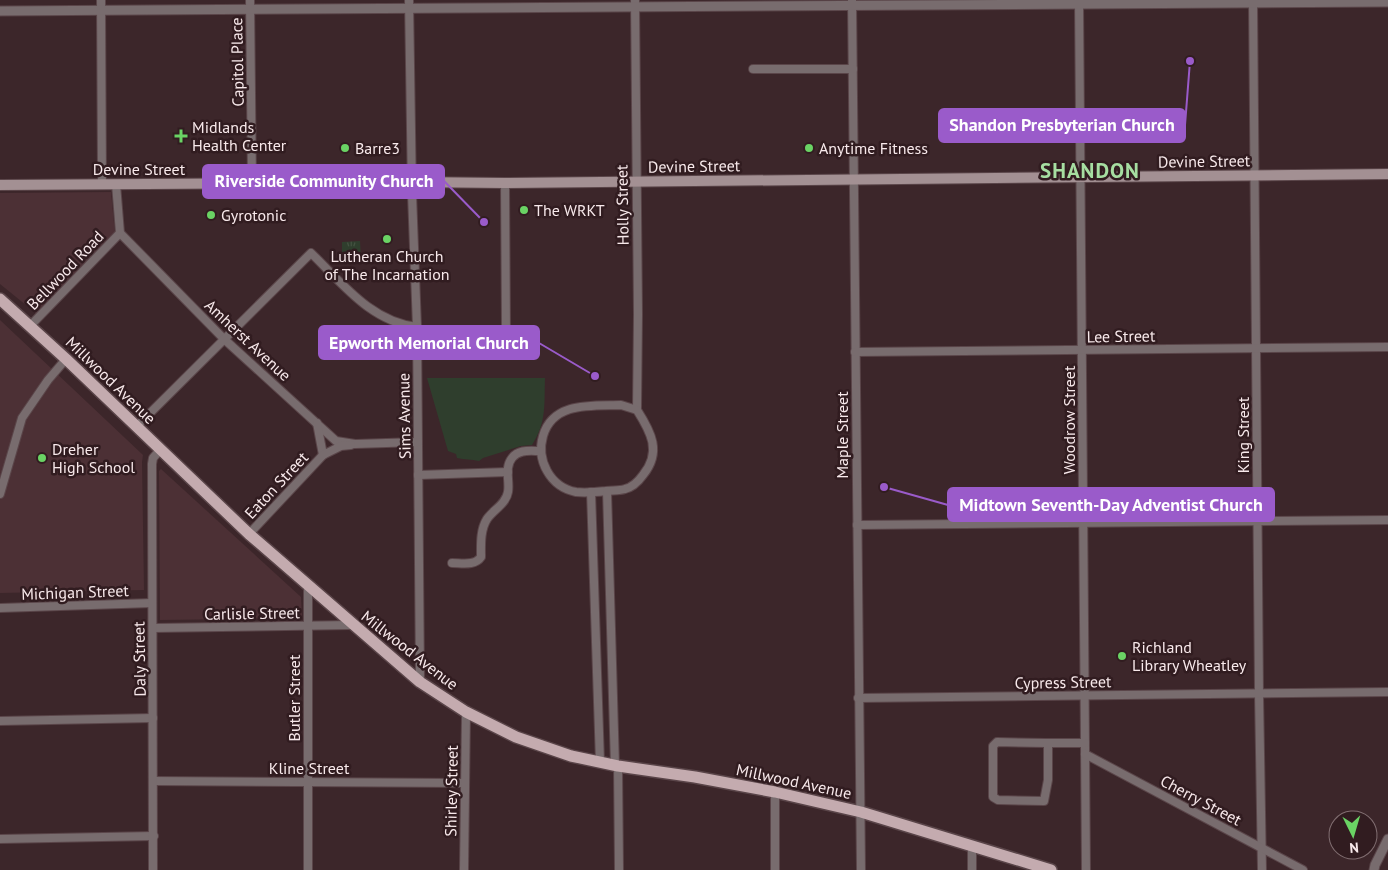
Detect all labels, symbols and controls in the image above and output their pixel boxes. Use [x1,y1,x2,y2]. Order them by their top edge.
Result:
street label: Capitol Place [226,17,248,107]
callout: Shandon Presbyterian Church [939,109,1185,142]
text: Shandon Presbyterian Church [949,113,1175,136]
place label: Midlands Health Center [192,117,287,155]
marker: Midlands Health Center [174,129,188,143]
place label: Barre3 [355,138,400,158]
place label: Anytime Fitness [819,138,928,158]
marker: Barre3 [339,142,351,154]
marker: Anytime Fitness [803,142,815,154]
street label: Devine Street [1158,150,1251,172]
street label: Devine Street [648,155,741,177]
district label: SHANDON [1040,157,1140,184]
street label: Devine Street [93,159,186,179]
street label: Holly Street [611,164,633,246]
callout: Riverside Community Church [203,165,444,198]
text: Riverside Community Church [214,169,434,192]
place label: The WRKT [534,200,605,220]
marker: The WRKT [518,204,530,216]
place label: Gyrotonic [221,205,286,225]
marker: Gyrotonic [205,209,217,221]
street label: Bellwood Road [22,226,108,314]
marker: Lutheran Church of The Incarnation [381,233,393,245]
place label: Lutheran Church of The Incarnation [324,246,450,284]
street label: Amherst Avenue [201,295,295,385]
street label: Lee Street [1087,325,1156,347]
callout: Epworth Memorial Church [319,326,539,359]
text: Epworth Memorial Church [329,331,529,354]
street label: Millwood Avenue [62,332,160,428]
street label: Woodrow Street [1059,365,1079,474]
street label: Sims Avenue [393,373,415,459]
street label: Maple Street [832,391,852,479]
street label: King Street [1233,396,1253,473]
place label: Dreher High School [52,439,135,477]
street label: Eaton Street [240,447,312,523]
marker: Dreher High School [36,452,48,464]
callout: Midtown Seventh-Day Adventist Church [948,488,1274,521]
text: Midtown Seventh-Day Adventist Church [959,493,1263,516]
street label: Michigan Street [21,580,130,604]
street label: Carlisle Street [204,602,301,624]
street label: Millwood Avenue [358,606,462,694]
street label: Daly Street [128,621,150,697]
place label: Richland Library Wheatley [1132,637,1247,675]
marker: Richland Library Wheatley [1116,650,1128,662]
street label: Butler Street [284,654,304,741]
street label: Cypress Street [1014,671,1112,693]
street label: Shirley Street [440,745,462,837]
street label: Kline Street [269,758,350,778]
street label: Millwood Avenue [735,759,853,803]
street label: Cherry Street [1157,770,1245,830]
north arrow [1328,810,1378,860]
text: N [1349,839,1360,857]

